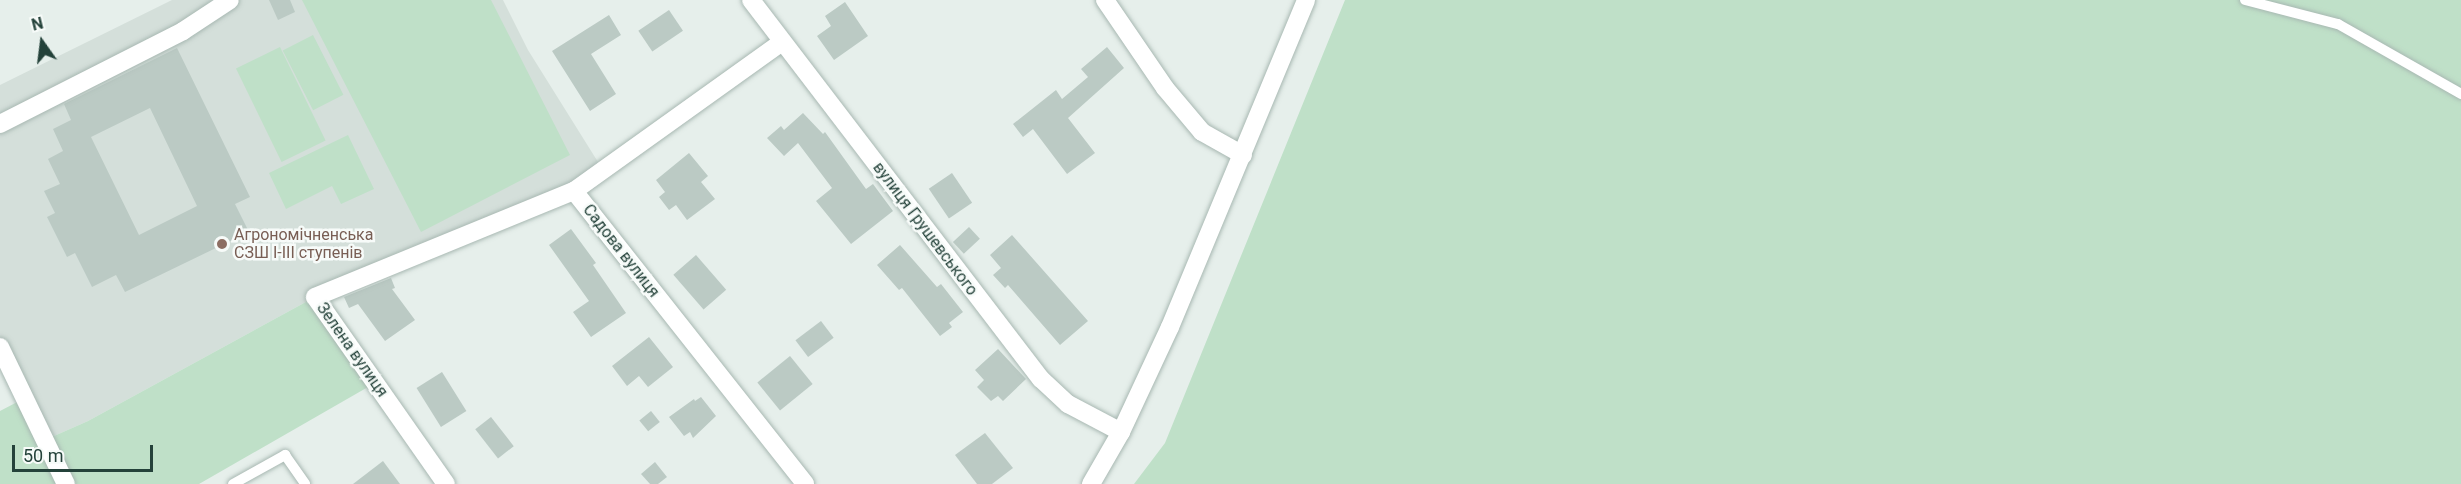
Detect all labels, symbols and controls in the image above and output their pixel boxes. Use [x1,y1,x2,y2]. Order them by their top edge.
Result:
north arrow [12,12,72,72]
text: N [30,13,45,35]
street label: вулиця Грушевського [869,159,981,299]
street label: Садова вулиця [579,201,663,301]
place label: Агрономічненська СЗШ І-ІІІ ступенів [234,225,373,263]
marker: Агрономічненська СЗШ І-ІІІ ступенів [215,237,229,251]
street label: Зелена вулиця [312,299,392,401]
scale bar [15,433,156,471]
text: 50 m [23,445,63,466]

